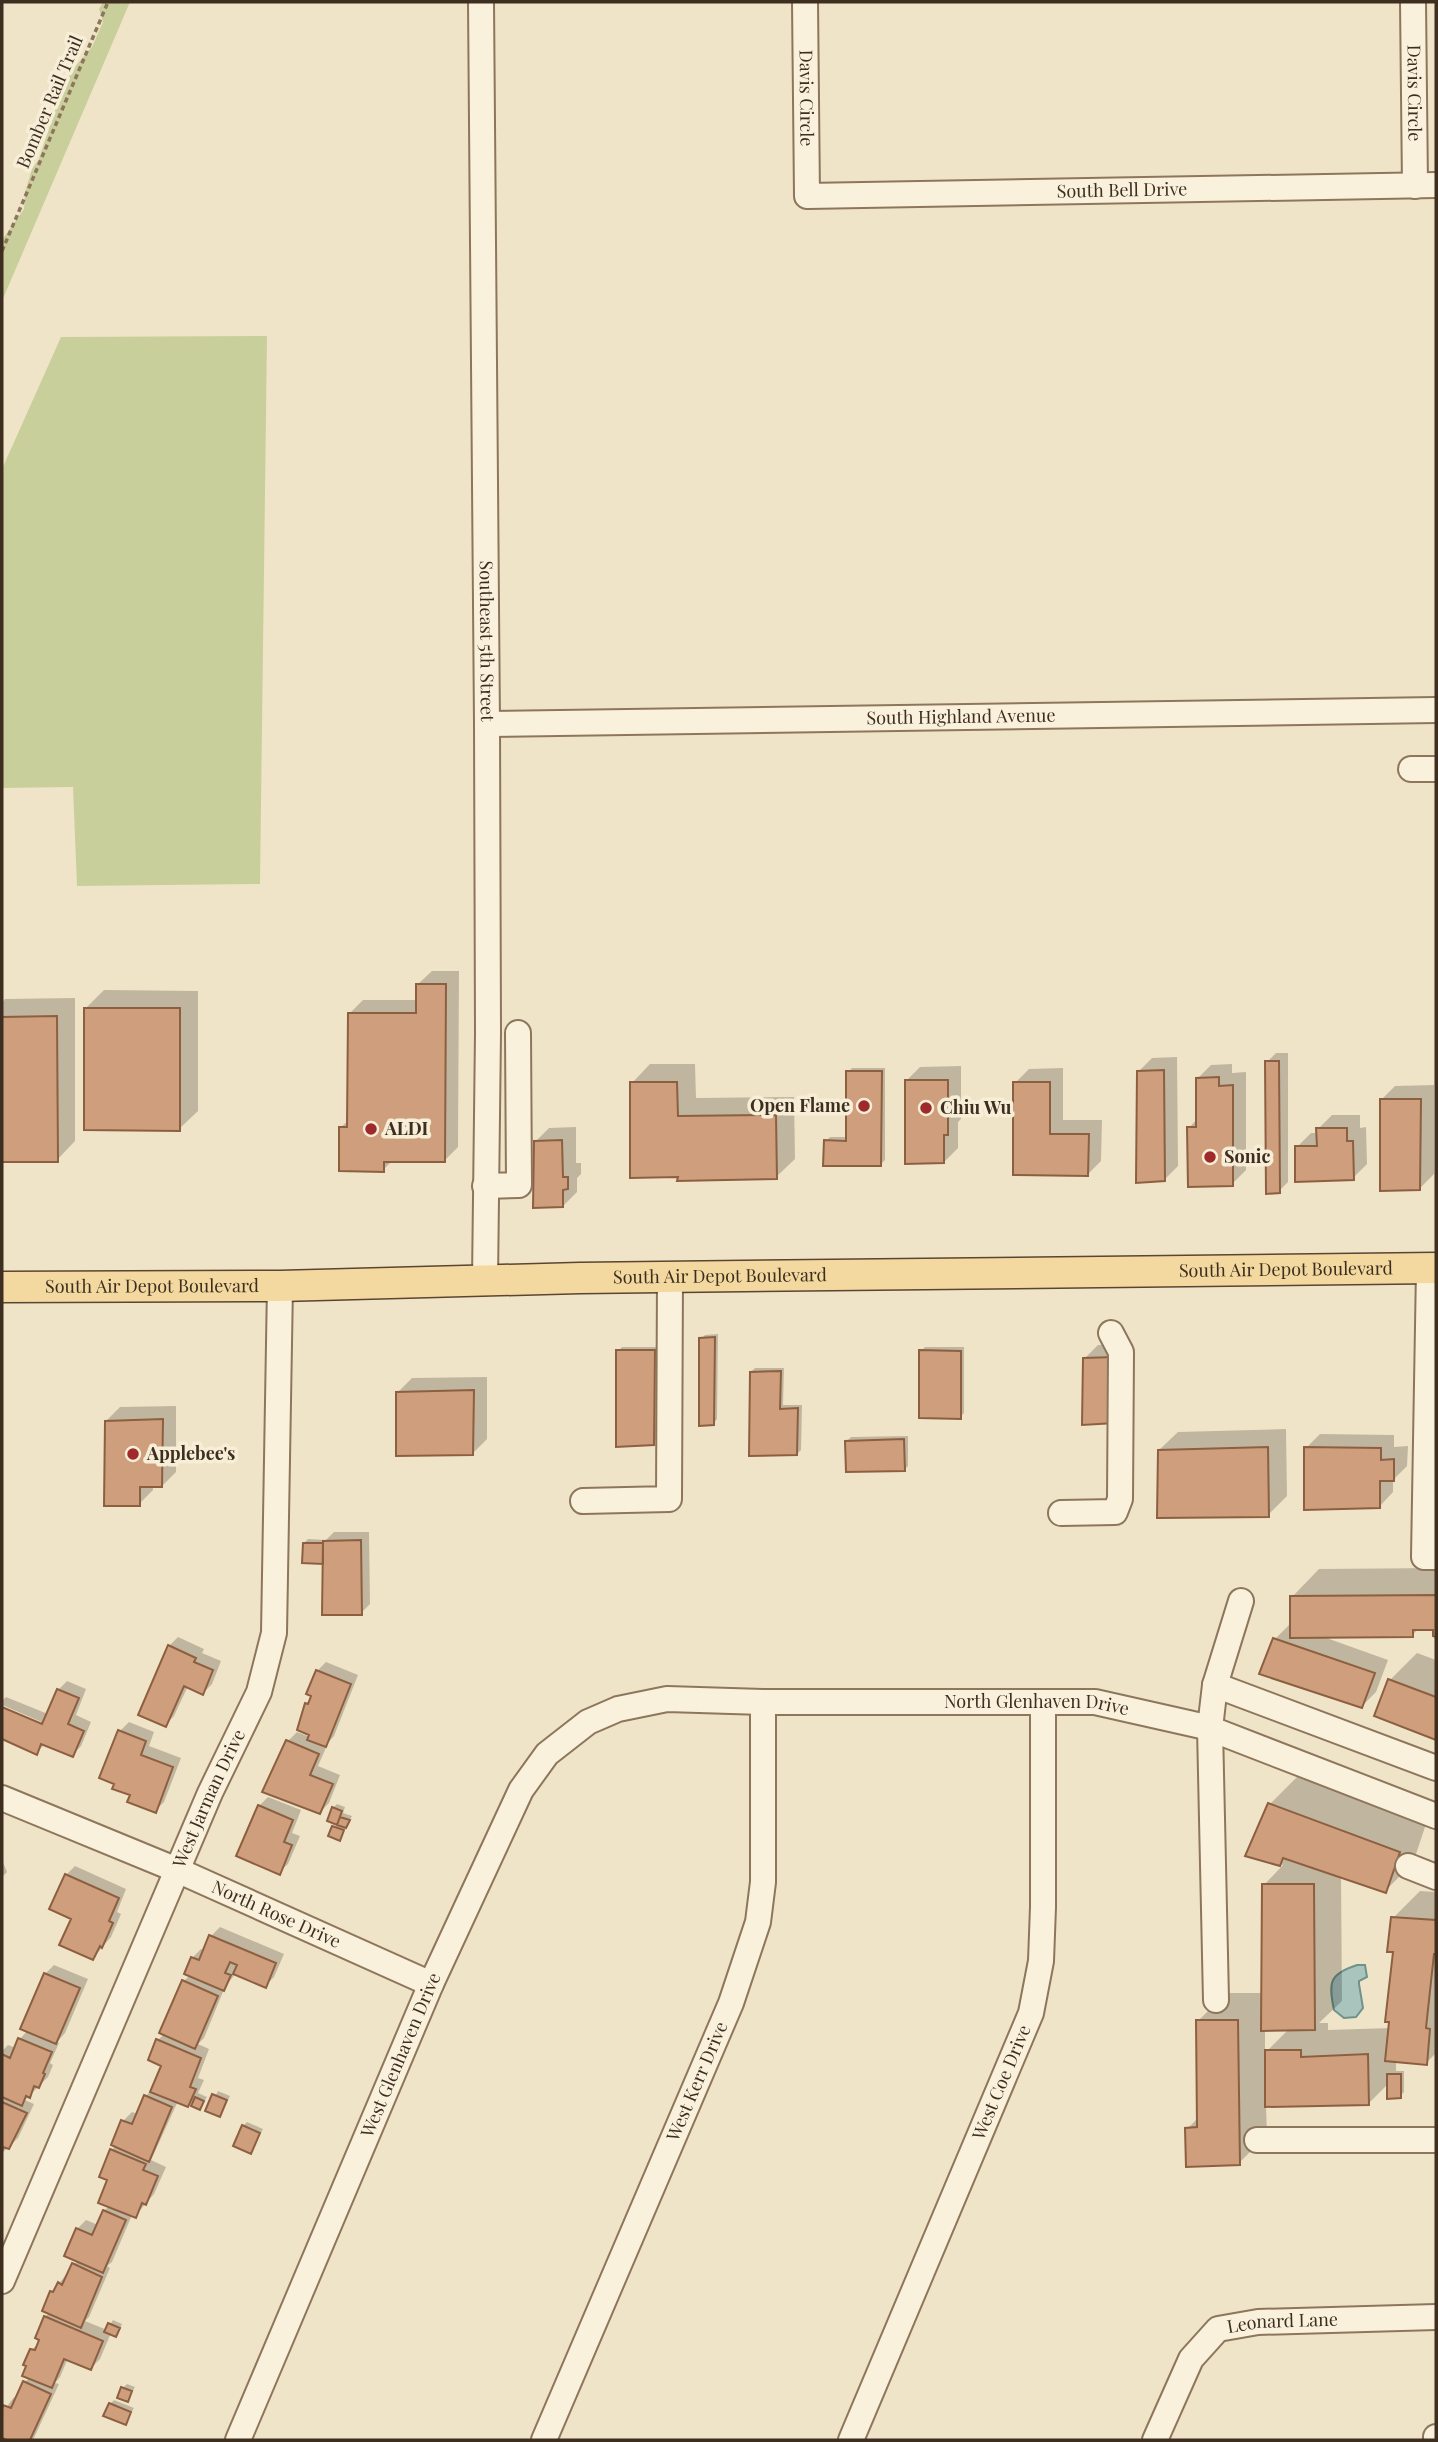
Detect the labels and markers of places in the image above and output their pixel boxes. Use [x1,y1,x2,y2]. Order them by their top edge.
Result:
place label: Open Flame [750,1093,850,1117]
place label: Chiu Wu [940,1095,1011,1119]
marker: Open Flame [856,1098,872,1114]
marker: Chiu Wu [918,1100,934,1116]
place label: ALDI [384,1116,428,1140]
marker: ALDI [363,1121,379,1137]
place label: Sonic [1224,1144,1270,1168]
marker: Sonic [1202,1149,1218,1165]
place label: Applebee's [146,1441,235,1465]
marker: Applebee's [125,1446,141,1462]

